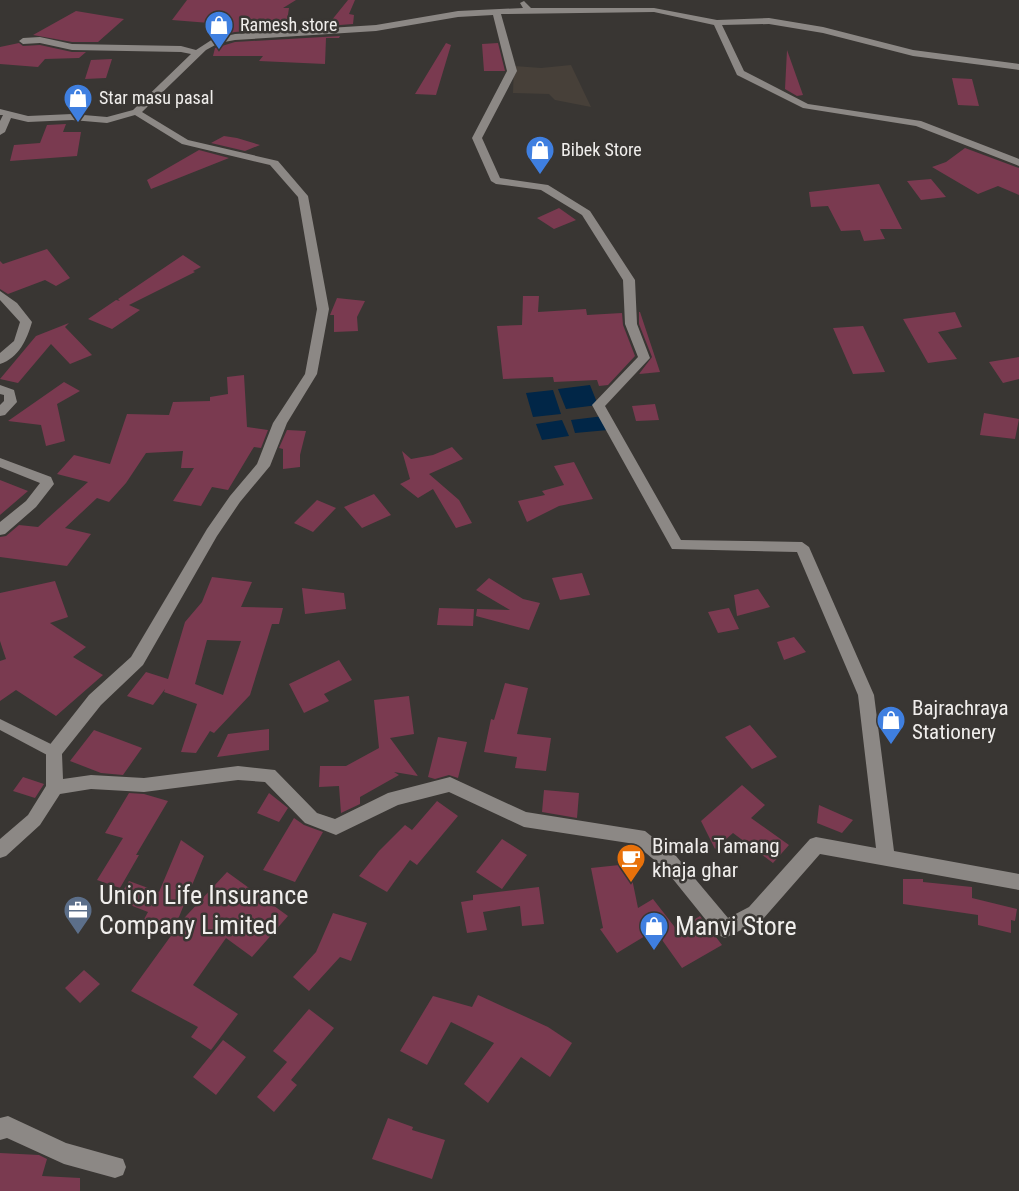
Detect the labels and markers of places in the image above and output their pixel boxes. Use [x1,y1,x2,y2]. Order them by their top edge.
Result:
shop icon: Ramesh store [203,9,235,51]
place label: Ramesh store [240,14,337,35]
shop icon: Star masu pasal [62,82,94,124]
place label: Star masu pasal [99,87,214,108]
shop icon: Bibek Store [524,134,556,176]
place label: Bibek Store [561,139,642,160]
place label: Bajrachraya Stationery [912,696,1009,744]
shop icon: Bajrachraya Stationery [875,704,907,746]
place label: Bimala Tamang khaja ghar [652,834,780,882]
cafe icon: Bimala Tamang khaja ghar [615,842,647,884]
place label: Union Life Insurance Company Limited [99,880,308,940]
office icon: Union Life Insurance Company Limited [62,894,94,936]
shop icon: Manvi Store [638,910,670,952]
place label: Manvi Store [675,911,797,941]

